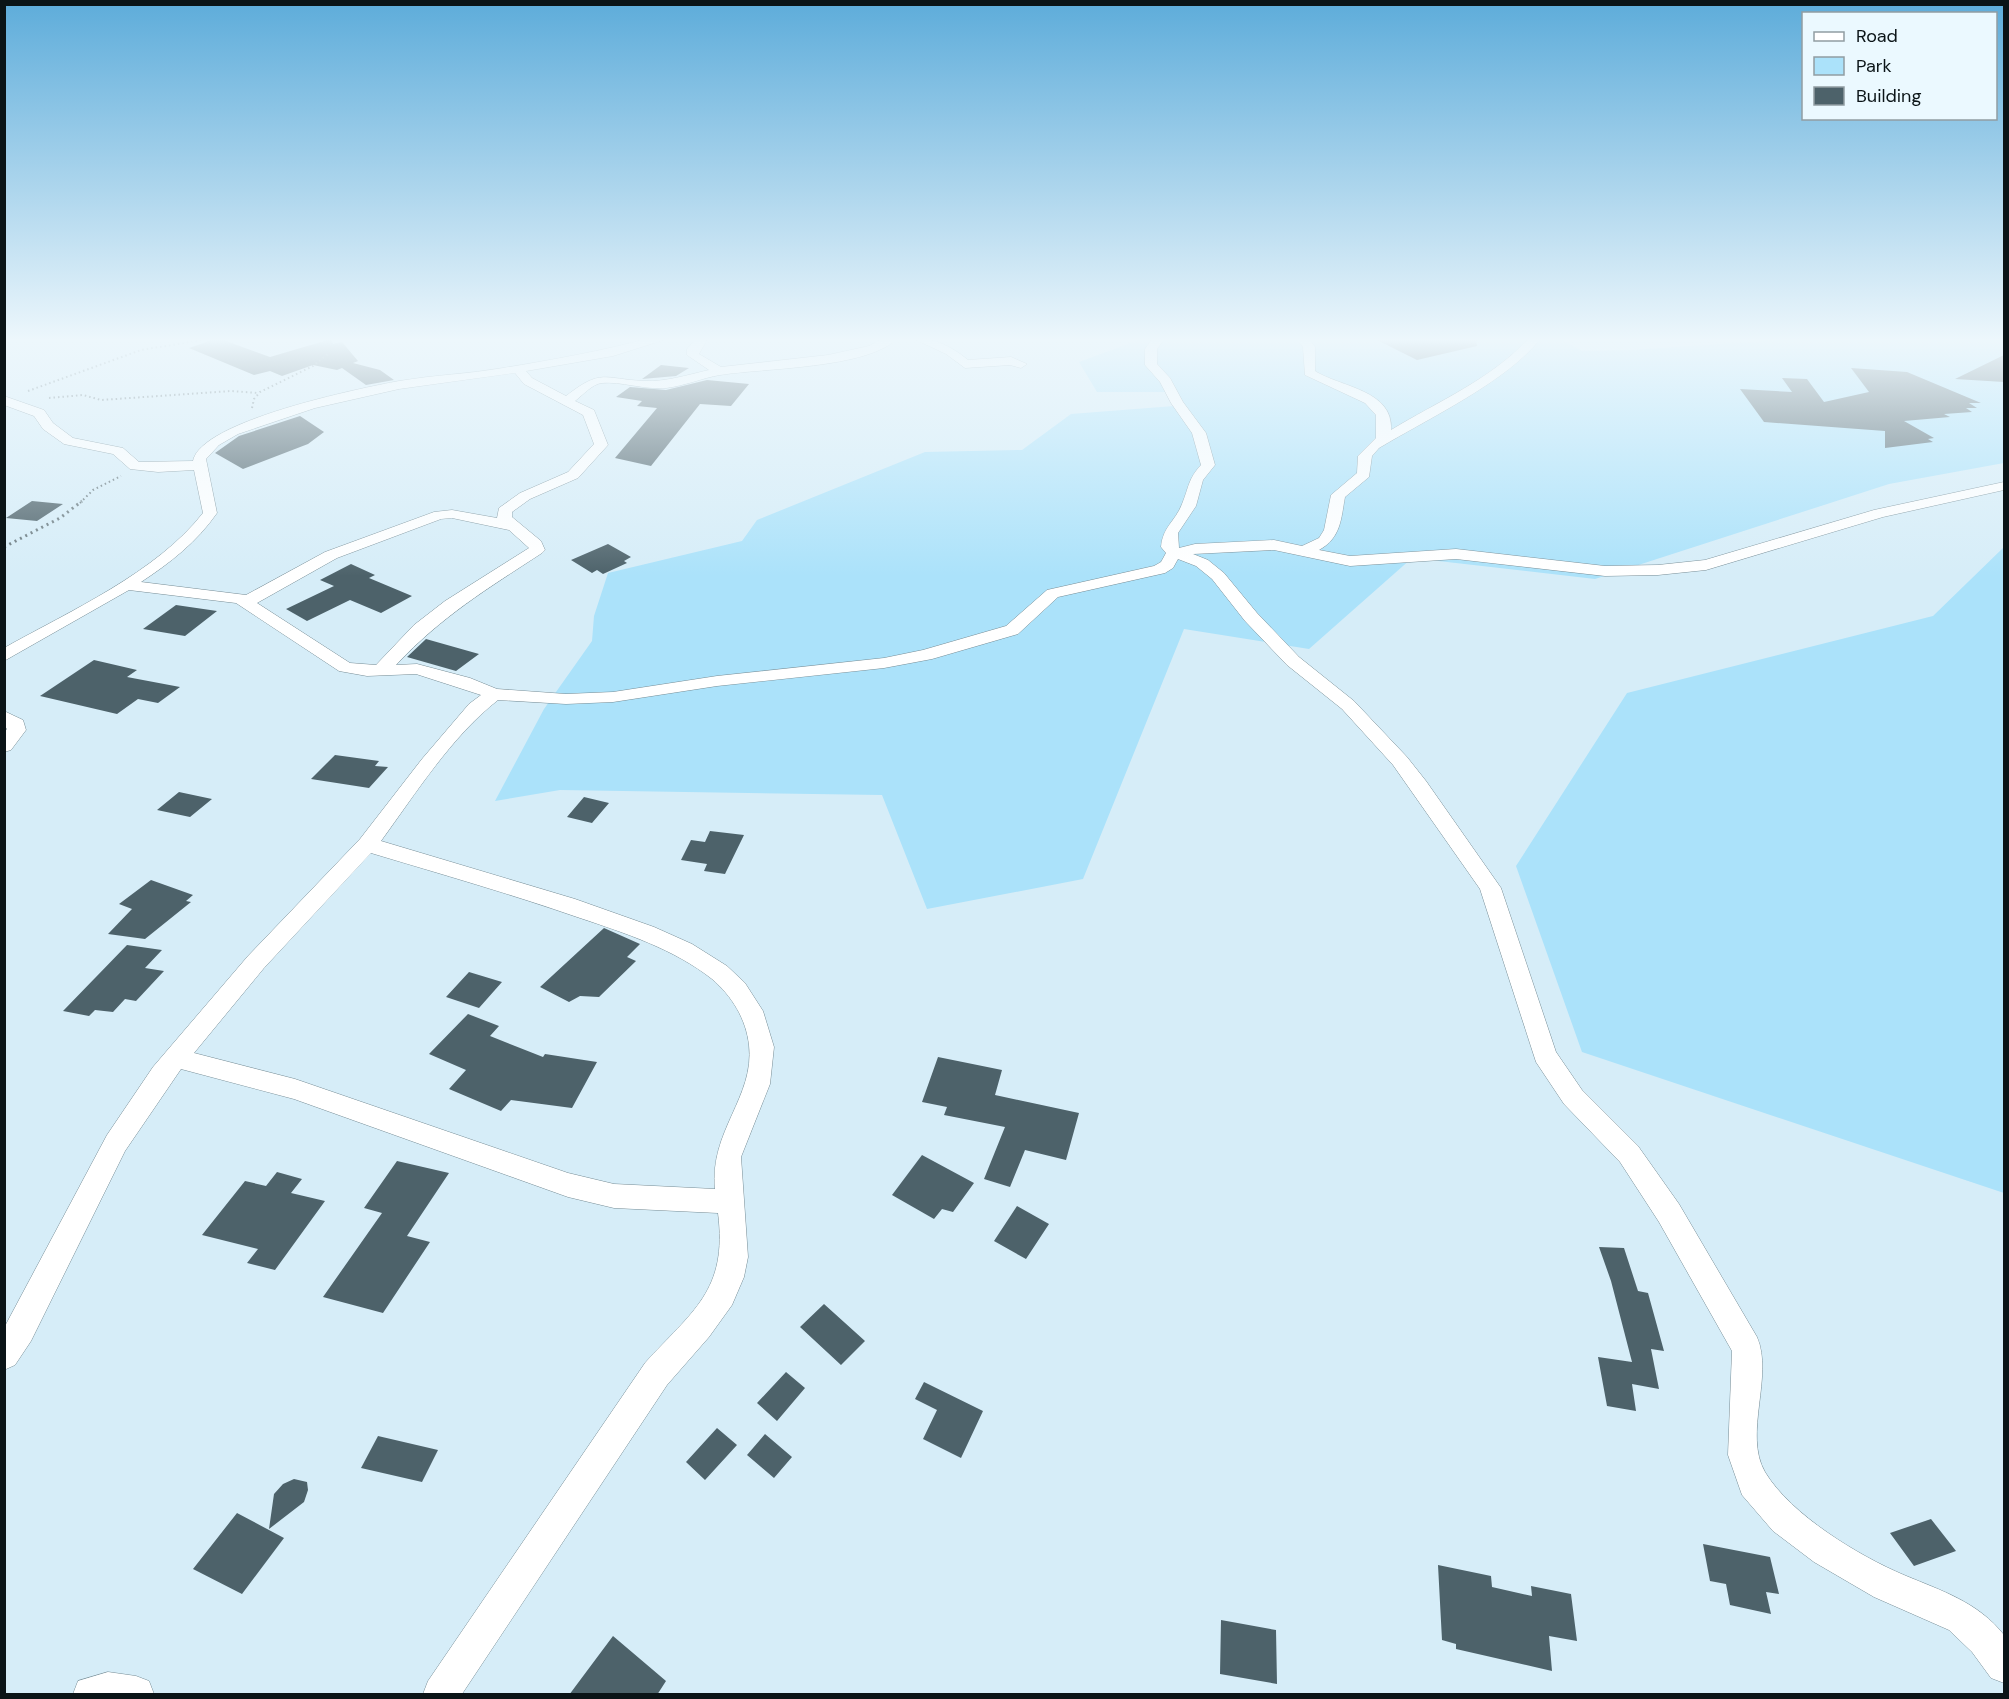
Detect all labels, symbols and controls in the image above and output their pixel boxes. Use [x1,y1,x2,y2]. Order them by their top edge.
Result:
legend [1802,12,1997,120]
text: Road [1856,24,1898,48]
text: Park [1856,54,1892,78]
text: Building [1856,84,1921,108]

